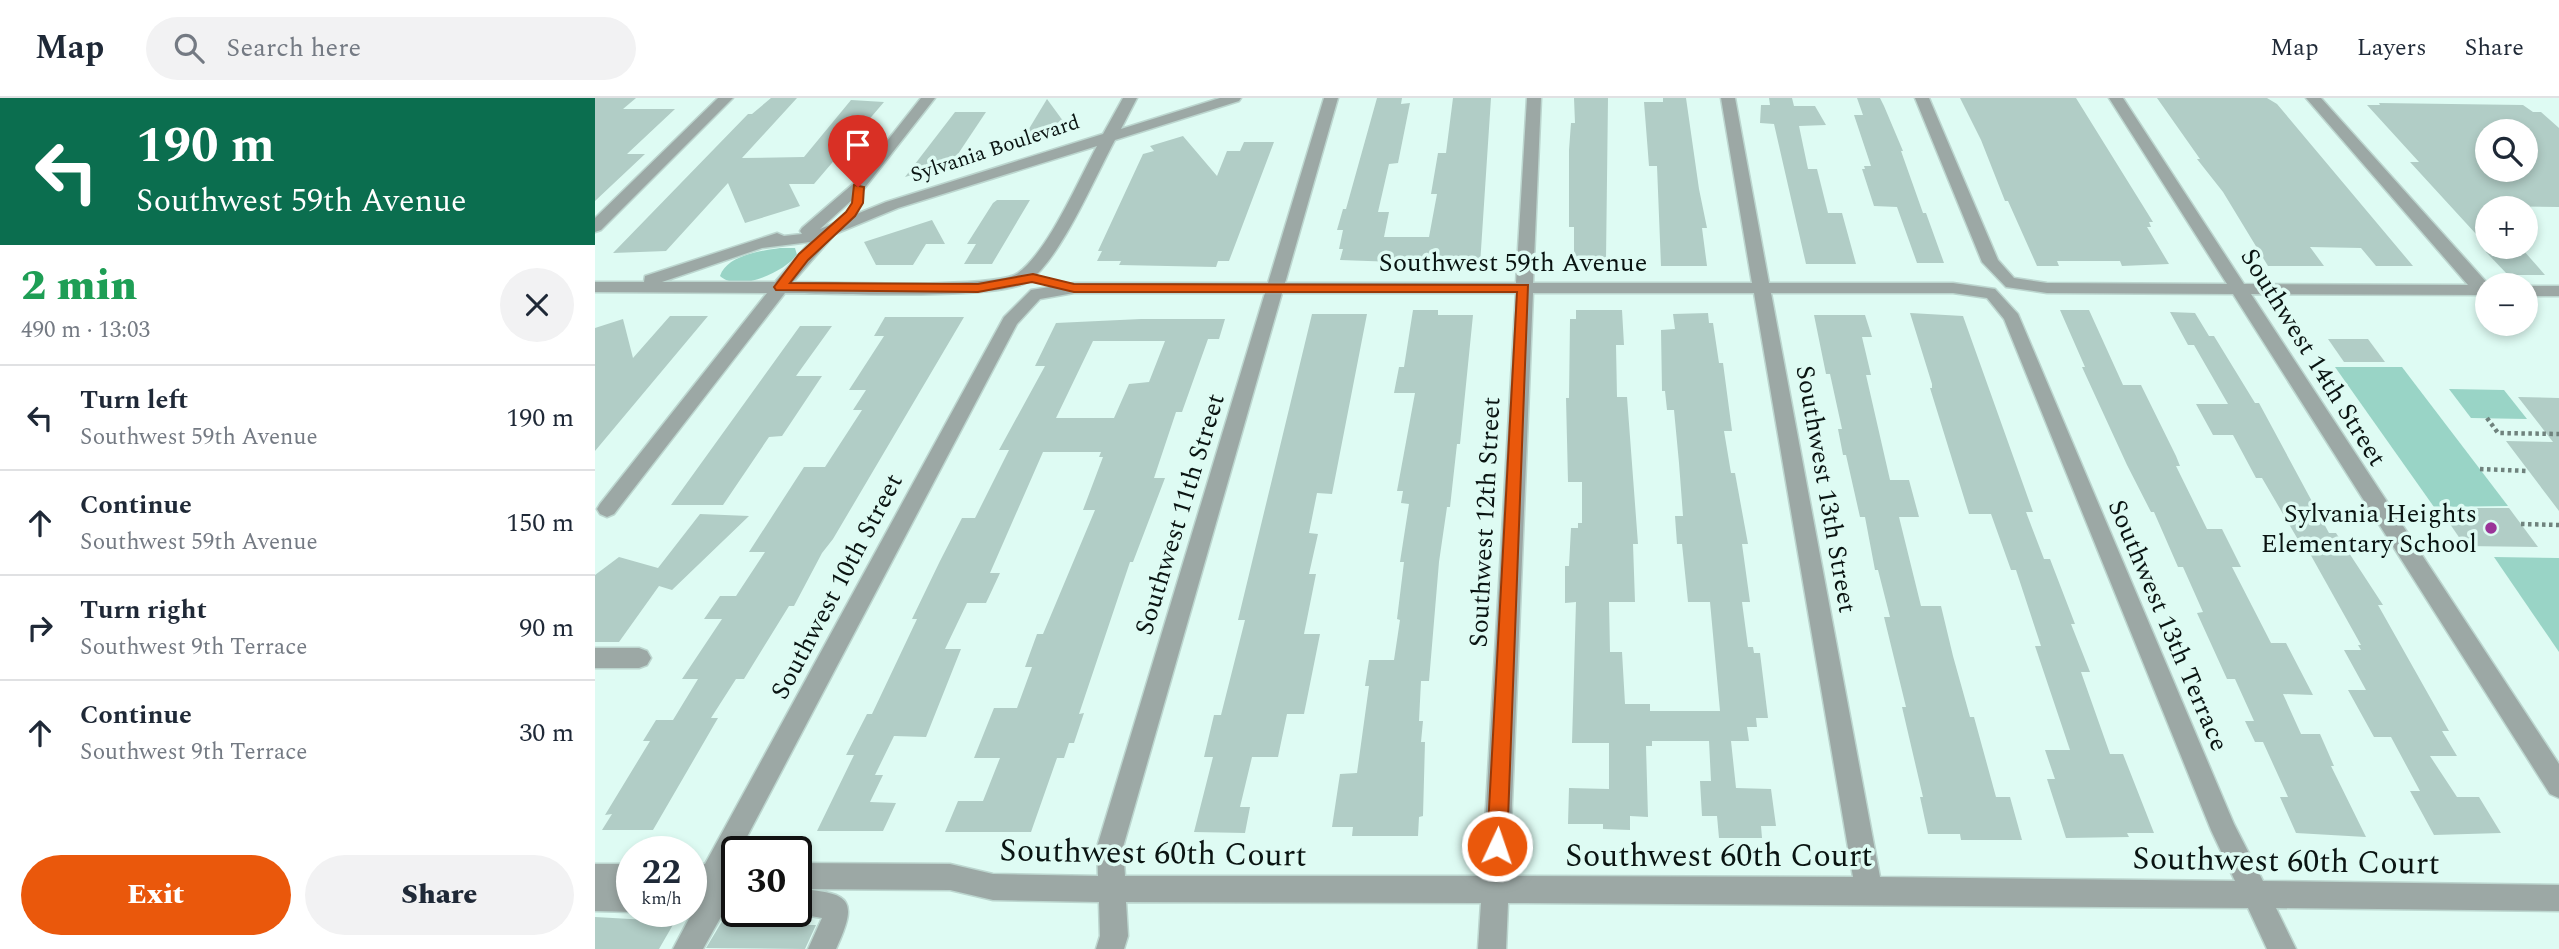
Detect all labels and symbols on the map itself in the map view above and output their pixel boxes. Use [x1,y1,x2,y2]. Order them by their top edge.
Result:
street label: Sylvania Boulevard [907,106,1084,191]
pin [828,115,888,187]
street label: Southwest 14th Street [2230,241,2397,475]
street label: Southwest 59th Avenue [1379,243,1647,283]
street label: Southwest 13th Street [1785,362,1867,616]
street label: Southwest 11th Street [1124,388,1236,640]
street label: Southwest 12th Street [1458,396,1512,648]
street label: Southwest 10th Street [760,466,913,707]
street label: Southwest 13th Terrace [2097,493,2239,758]
place label: Sylvania Heights Elementary School [2261,494,2477,564]
marker: Sylvania Heights Elementary School [2483,520,2499,536]
position arrow [1460,809,1534,883]
street label: Southwest 60th Court [999,826,1307,881]
street label: Southwest 60th Court [1565,832,1873,881]
street label: Southwest 60th Court [2132,834,2440,889]
speed limit sign: 30 [721,836,812,927]

